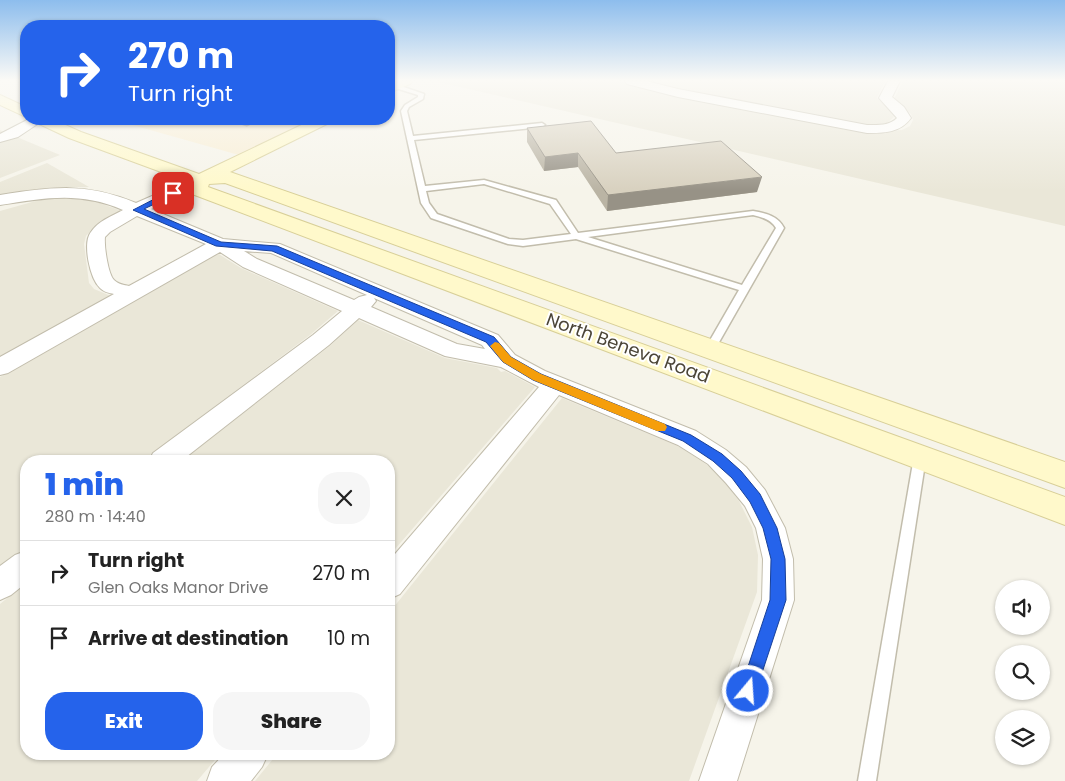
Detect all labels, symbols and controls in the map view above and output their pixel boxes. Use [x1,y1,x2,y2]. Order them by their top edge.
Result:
text: 270 m [128,31,234,80]
icon: right [45,40,110,105]
text: Turn right [128,78,233,109]
pin [152,172,194,214]
icon: arrive [159,179,187,207]
street label: North Beneva Road [543,306,714,389]
text: 1 min [45,463,124,506]
button: close [318,472,370,524]
text: 280 m · 14:40 [45,505,146,528]
text: Turn right [88,547,184,574]
icon: right [45,559,73,587]
text: 270 m [312,560,370,587]
text: Glen Oaks Manor Drive [88,576,269,599]
map controls [995,580,1050,765]
button: sound [995,580,1050,635]
icon: arrive [45,624,73,652]
text: Arrive at destination [88,625,289,652]
text: 10 m [327,625,370,652]
button: search [995,645,1050,700]
position arrow [721,664,773,716]
button: Exit [45,692,203,750]
button: Share [213,692,370,750]
button: layers [995,710,1050,765]

